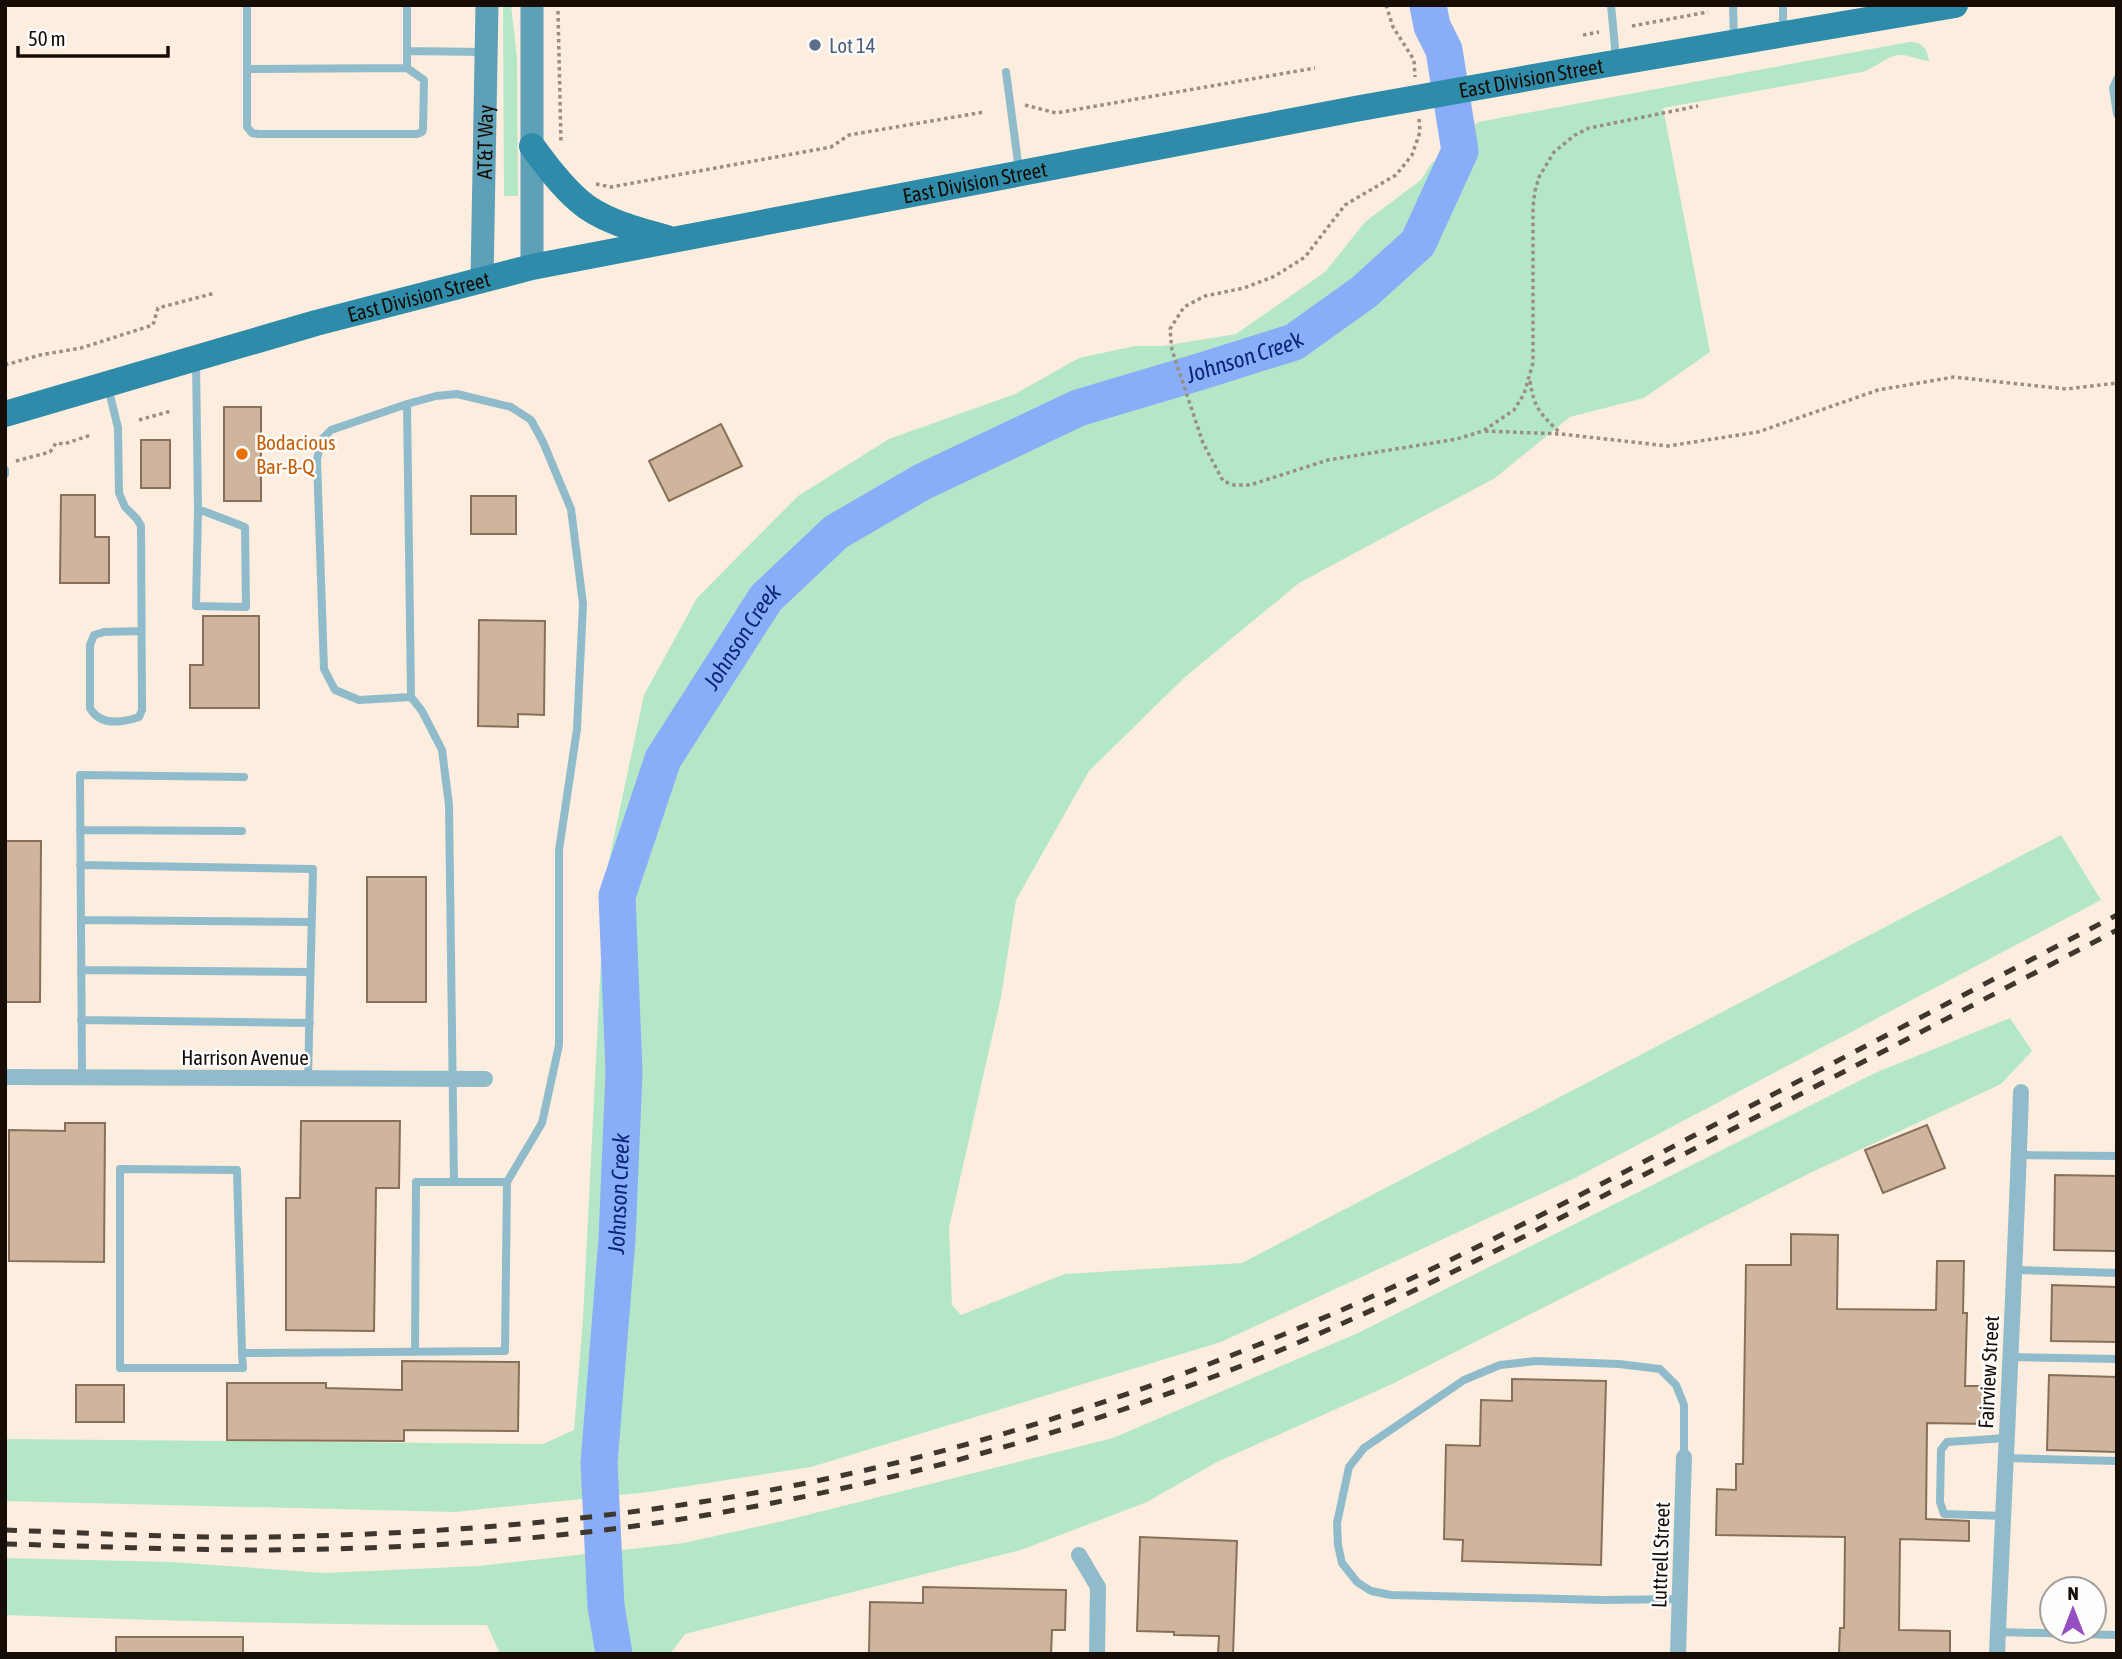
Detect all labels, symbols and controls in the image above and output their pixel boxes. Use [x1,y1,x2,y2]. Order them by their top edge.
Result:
scale bar [18,14,168,58]
text: 50 m [28,26,66,50]
place label: Lot 14 [829,33,876,57]
marker: Lot 14 [807,37,823,53]
street label: East Division Street [1457,53,1605,102]
street label: AT&T Way [472,104,497,180]
street label: East Division Street [901,156,1049,208]
street label: East Division Street [345,266,493,326]
water label: Johnson Creek [1182,326,1309,388]
place label: Bodacious Bar-B-Q [256,430,336,478]
marker: Bodacious Bar-B-Q [234,446,250,462]
water label: Johnson Creek [697,578,786,695]
street label: Harrison Avenue [181,1045,309,1069]
water label: Johnson Creek [603,1132,634,1256]
street label: Fairview Street [1973,1315,2003,1429]
street label: Luttrell Street [1646,1502,1674,1608]
north arrow [2038,1575,2108,1645]
text: N [2067,1582,2079,1604]

